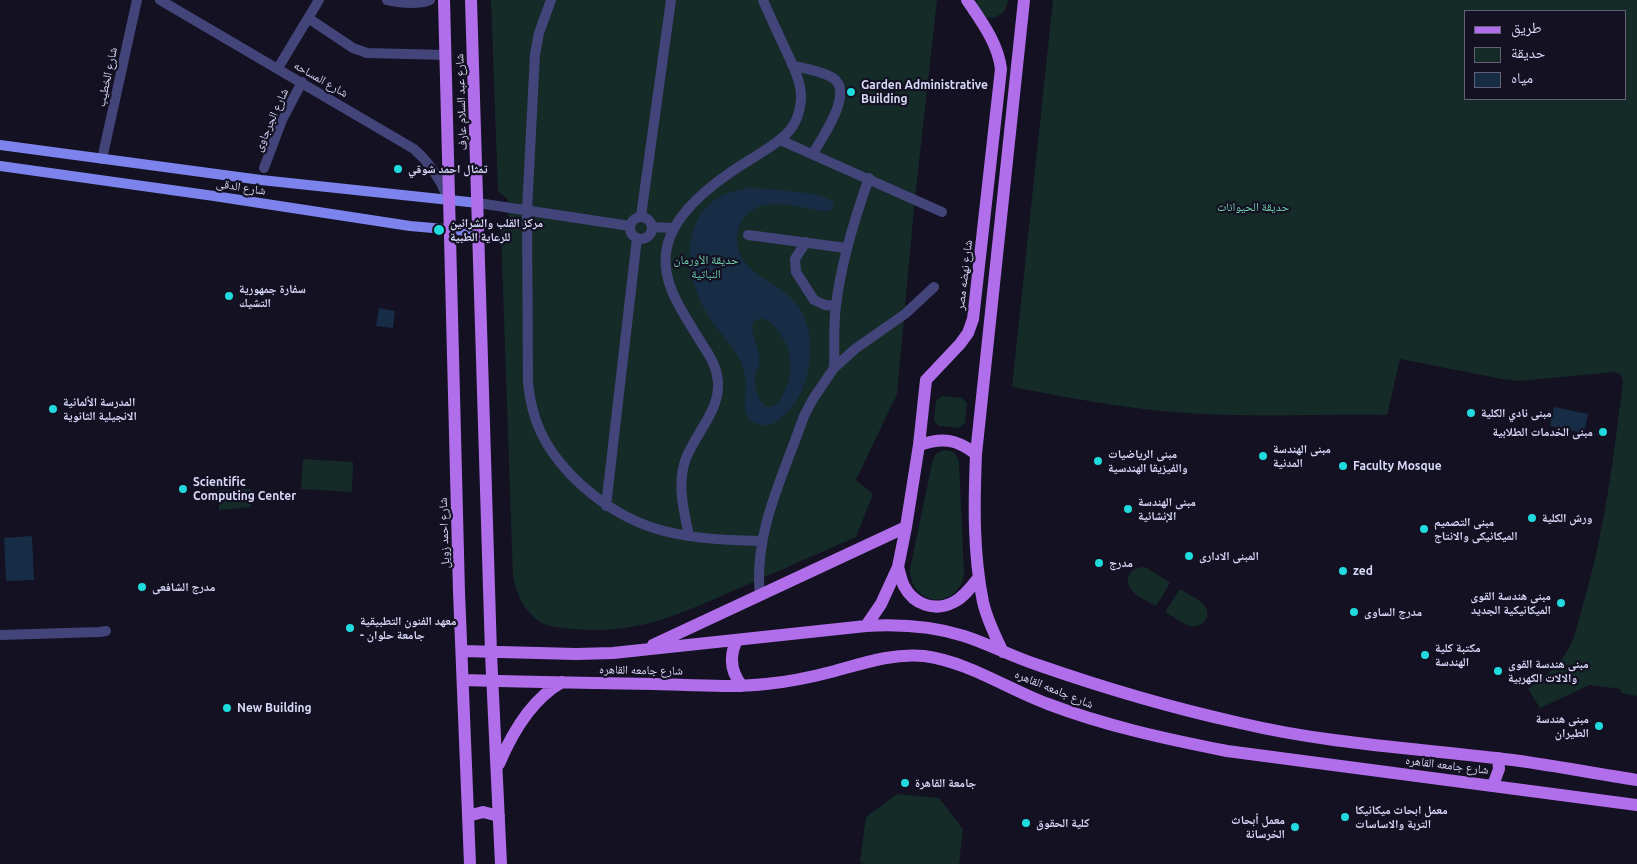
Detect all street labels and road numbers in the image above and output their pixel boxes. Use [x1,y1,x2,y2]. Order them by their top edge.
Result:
street label: شارع الخطيب [94,46,120,108]
street label: شارع عبد السلام عارف [452,53,470,151]
street label: شارع المساحه [291,58,351,100]
street label: شارع الجرجاوى [251,86,291,154]
street label: شارع الدقى [215,176,267,198]
street label: شارع نهضه مصر [953,239,975,311]
street label: شارع احمد زويل [436,497,452,569]
street label: شارع جامعه القاهره [599,662,683,678]
street label: شارع جامعه القاهره [1012,667,1096,711]
street label: شارع جامعه القاهره [1405,753,1489,777]

